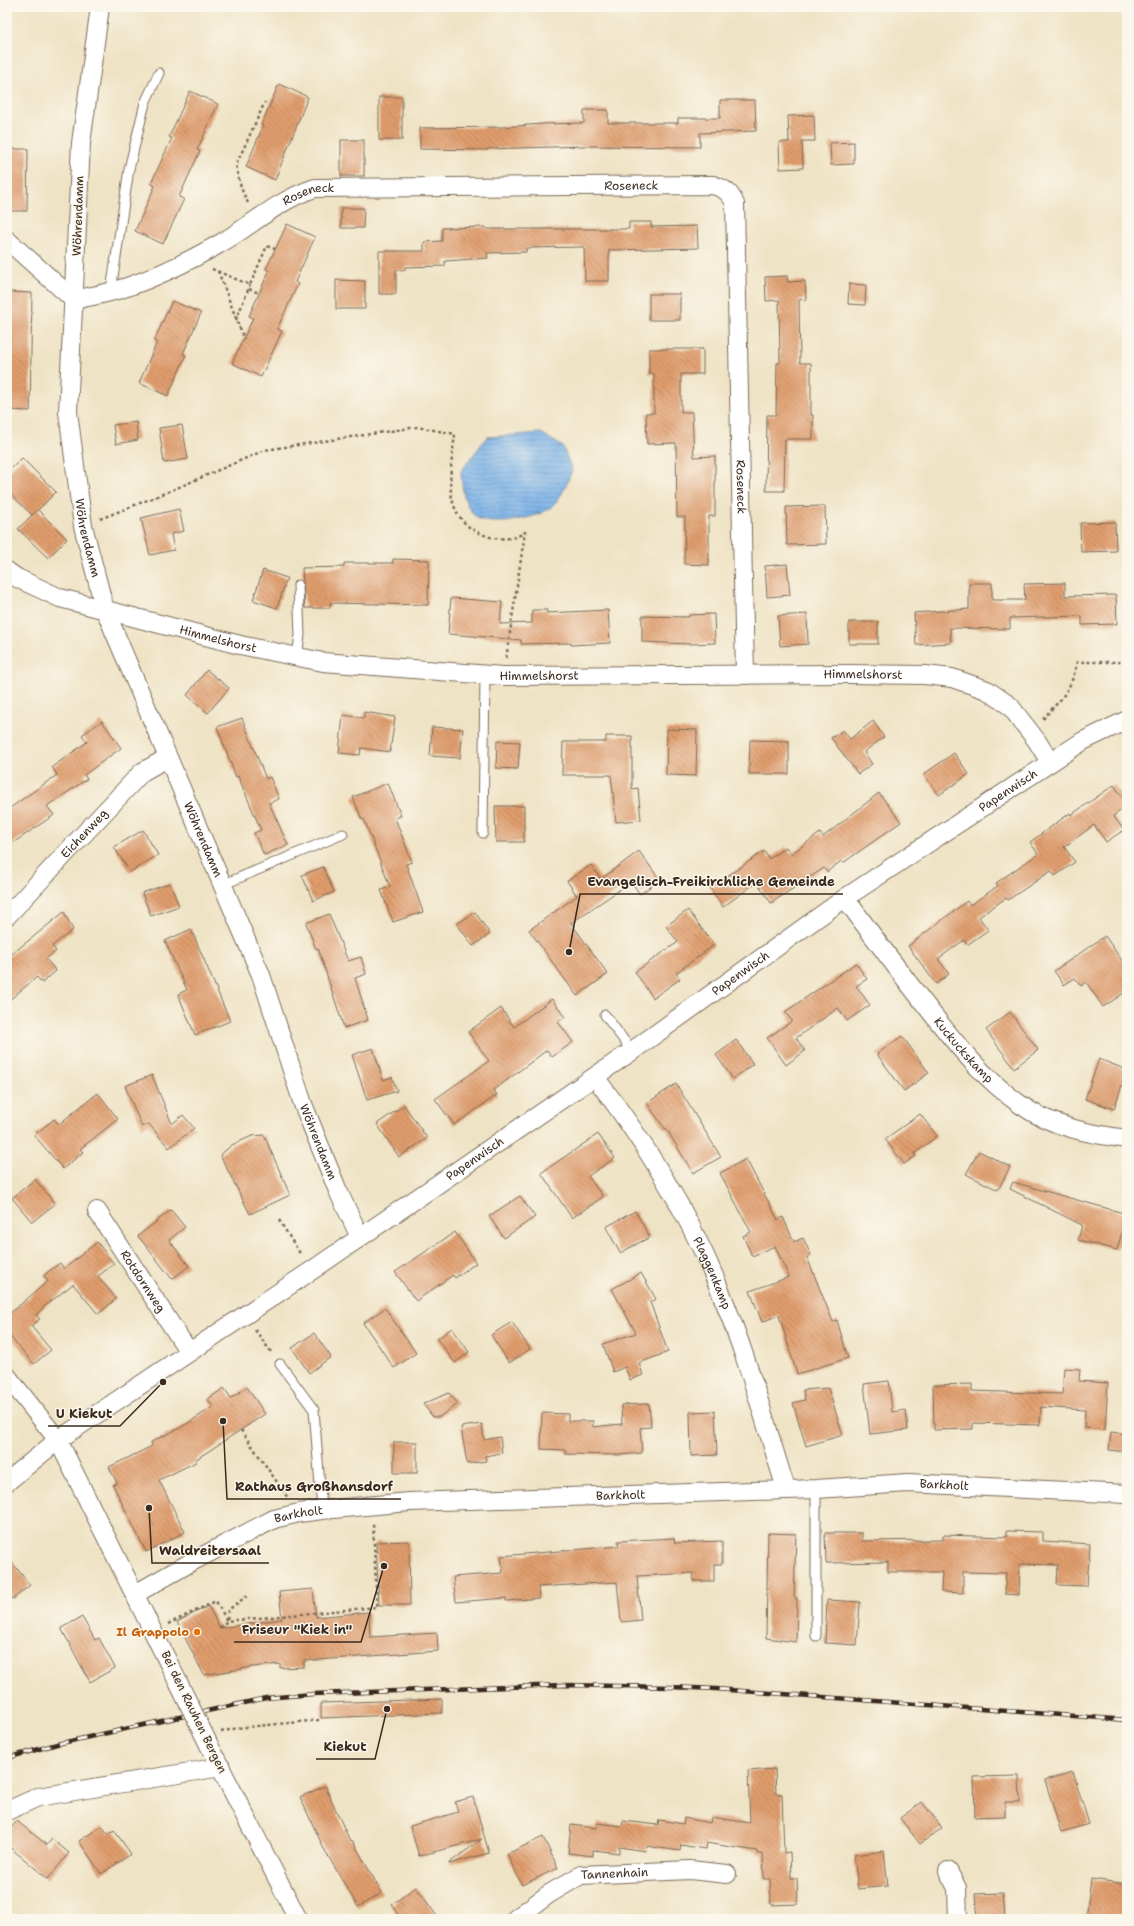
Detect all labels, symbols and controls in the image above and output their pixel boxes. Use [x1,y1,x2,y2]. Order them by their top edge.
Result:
street label: Wöhrendamm [69,176,87,256]
street label: Roseneck [604,177,659,194]
street label: Roseneck [279,180,335,209]
street label: Roseneck [732,460,750,514]
street label: Wöhrendamm [71,497,104,579]
street label: Himmelshorst [178,622,258,656]
street label: Himmelshorst [823,666,903,683]
street label: Himmelshorst [499,668,579,684]
street label: Papenwisch [976,765,1040,816]
street label: Wöhrendamm [180,799,226,880]
street label: Eichenweg [57,805,111,862]
callout: Evangelisch-Freikirchliche Gemeinde [580,869,843,894]
text: Evangelisch-Freikirchliche Gemeinde [587,873,835,890]
street label: Papenwisch [709,947,772,999]
street label: Kuckuckskamp [930,1014,997,1087]
street label: Wöhrendamm [296,1102,341,1182]
street label: Papenwisch [443,1133,507,1184]
street label: Plaggenkamp [689,1234,735,1312]
street label: Rotdornweg [117,1247,169,1316]
callout: U Kiekut [48,1401,120,1426]
text: U Kiekut [56,1405,112,1422]
callout: Rathaus Großhansdorf [227,1474,401,1499]
street label: Barkholt [919,1476,969,1494]
text: Rathaus Großhansdorf [235,1478,394,1495]
street label: Barkholt [596,1486,646,1504]
street label: Barkholt [272,1502,324,1527]
callout: Waldreitersaal [152,1538,269,1563]
text: Waldreitersaal [159,1542,261,1559]
callout: Friseur "Kiek in" [234,1617,361,1642]
text: Friseur "Kiek in" [242,1621,353,1638]
place label: Il Grappolo [116,1624,189,1640]
marker: Il Grappolo [192,1627,202,1637]
street label: Bei den Rauhen Bergen [157,1648,231,1776]
callout: Kiekut [316,1734,375,1759]
text: Kiekut [323,1738,367,1755]
street label: Tannenhain [580,1864,649,1883]

